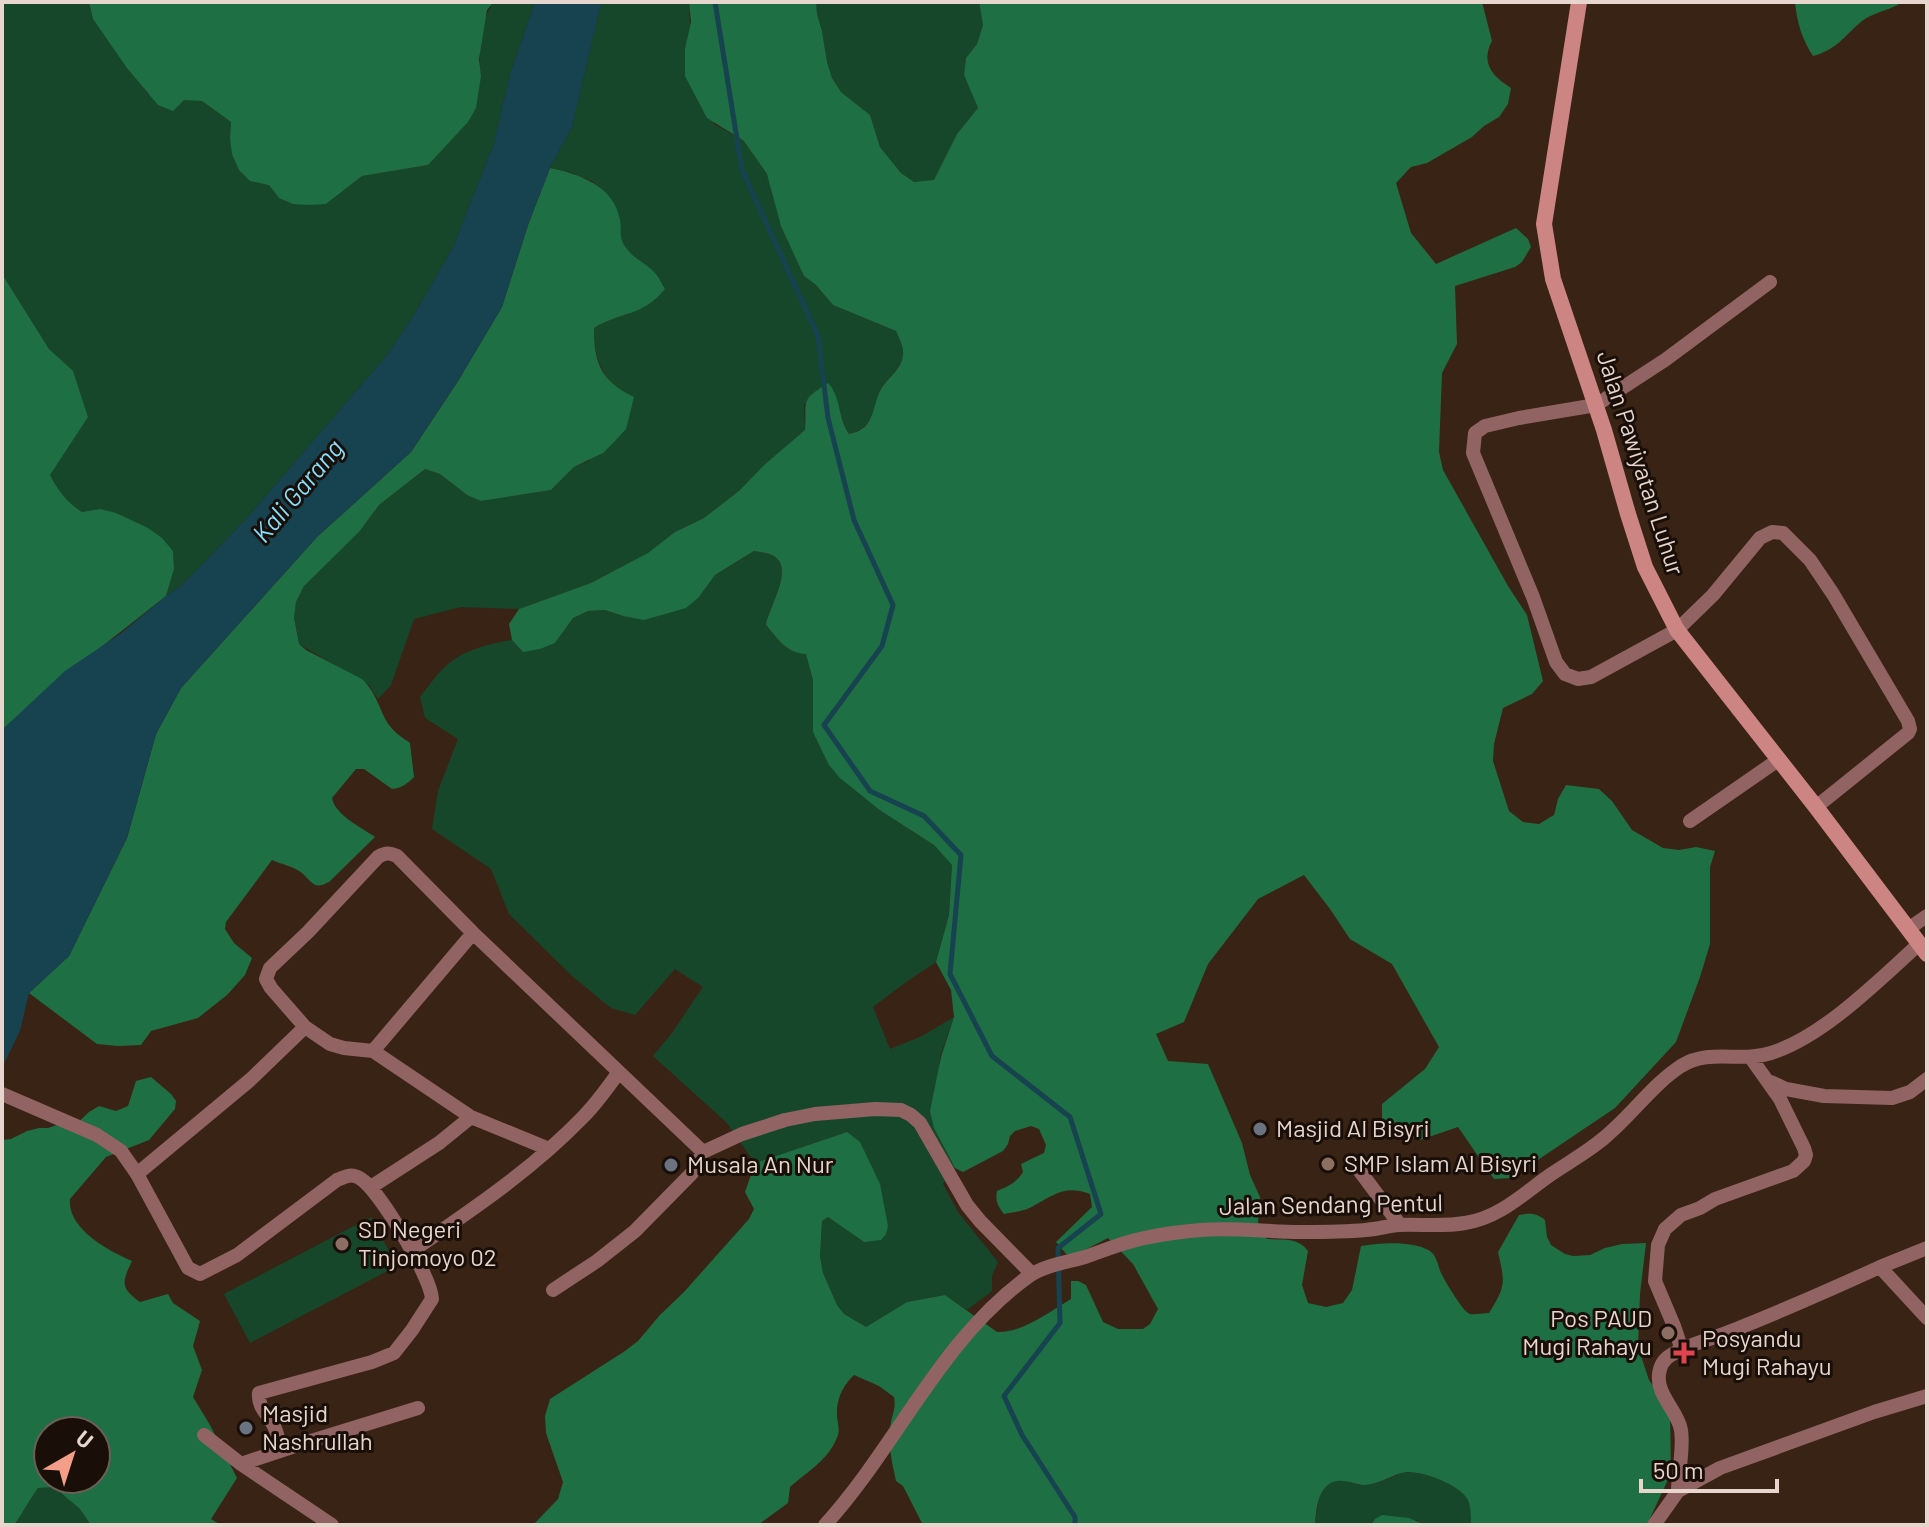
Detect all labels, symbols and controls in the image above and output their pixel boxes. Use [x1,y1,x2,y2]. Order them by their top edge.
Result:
street label: Jalan Pawiyatan Luhur [1591,347,1691,579]
water label: Kali Garang [245,432,349,548]
place label: Masjid Al Bisyri [1276,1113,1430,1142]
marker: Masjid Al Bisyri [1251,1120,1269,1138]
place label: SMP Islam Al Bisyri [1344,1148,1537,1177]
place label: Musala An Nur [687,1149,834,1178]
marker: SMP Islam Al Bisyri [1319,1155,1337,1173]
marker: Musala An Nur [662,1156,680,1174]
street label: Jalan Sendang Pentul [1219,1187,1443,1220]
place label: SD Negeri Tinjomoyo 02 [358,1214,497,1271]
marker: SD Negeri Tinjomoyo 02 [333,1235,351,1253]
place label: Pos PAUD Mugi Rahayu [1522,1303,1652,1360]
place label: Posyandu Mugi Rahayu [1702,1323,1832,1380]
marker: Pos PAUD Mugi Rahayu [1659,1324,1677,1342]
marker: Posyandu Mugi Rahayu [1673,1342,1695,1364]
place label: Masjid Nashrullah [262,1398,373,1455]
north arrow [32,1415,112,1495]
marker: Masjid Nashrullah [237,1419,255,1437]
text: U [72,1424,99,1453]
scale bar [1641,1443,1777,1493]
text: 50 m [1653,1455,1704,1484]

